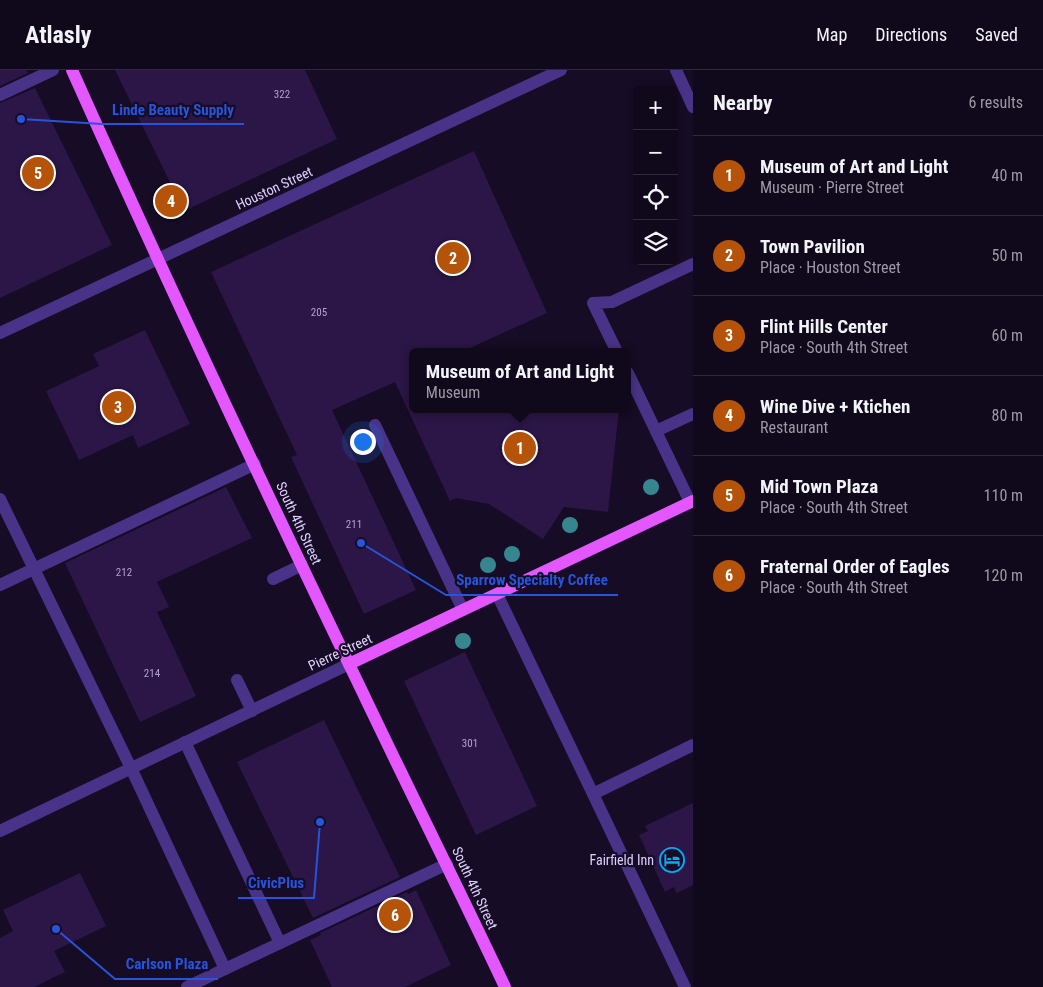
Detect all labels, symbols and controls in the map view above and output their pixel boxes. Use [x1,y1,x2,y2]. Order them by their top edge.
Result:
text: Atlasly [25,21,91,49]
text: Map [816,24,847,45]
text: Directions [875,24,947,45]
text: Saved [975,24,1018,45]
map controls [633,85,678,265]
button: + [633,85,678,130]
house number: 322 [274,88,290,101]
text: Nearby [713,91,772,115]
text: 6 results [968,93,1023,112]
callout: Linde Beauty Supply [102,94,244,124]
text: Linde Beauty Supply [112,101,234,119]
button: − [633,130,678,175]
pin: 5 [22,154,54,192]
text: Museum of Art and Light [760,155,948,178]
street label: Houston Street [233,163,315,213]
text: 1 [725,166,733,185]
text: 40 m [991,166,1023,185]
button: locate [633,175,678,220]
text: Museum · Pierre Street [760,178,904,197]
pin: 4 [155,182,187,220]
button: layers [633,220,678,265]
text: Town Pavilion [760,235,865,258]
pin: 2 [437,239,469,277]
text: 2 [725,246,733,265]
text: 50 m [991,246,1023,265]
text: Place · Houston Street [760,258,901,277]
house number: 205 [311,306,327,319]
text: Flint Hills Center [760,315,888,338]
text: 3 [725,326,733,345]
text: 60 m [991,326,1023,345]
text: Place · South 4th Street [760,338,908,357]
popup [409,348,631,413]
text: Museum of Art and Light [426,360,614,383]
text: Museum [426,383,480,402]
pin: 3 [102,388,134,426]
text: Wine Dive + Ktichen [760,395,910,418]
text: 4 [725,406,733,425]
text: 80 m [991,406,1023,425]
text: Restaurant [760,418,828,437]
your location [350,429,376,455]
pin: 1 [504,429,536,467]
text: Mid Town Plaza [760,475,878,498]
street label: South 4th Street [273,479,325,567]
text: 5 [725,486,733,505]
text: 110 m [984,486,1023,505]
text: Place · South 4th Street [760,498,908,517]
house number: 211 [346,518,362,531]
text: Fraternal Order of Eagles [760,555,950,578]
callout: Sparrow Specialty Coffee [446,565,618,595]
house number: 212 [116,566,132,579]
text: 6 [725,566,733,585]
text: 120 m [984,566,1023,585]
text: Sparrow Specialty Coffee [456,571,608,589]
text: Place · South 4th Street [760,578,908,597]
street label: Pierre Street [306,630,374,674]
house number: 214 [144,667,161,680]
house number: 301 [462,737,478,750]
street label: South 4th Street [449,844,501,932]
hotel icon: Fairfield Inn [659,847,685,873]
place label: Fairfield Inn [589,852,654,868]
callout: CivicPlus [238,868,314,898]
text: CivicPlus [248,874,304,892]
pin: 6 [379,896,411,934]
callout: Carlson Plaza [115,949,218,979]
text: Carlson Plaza [126,955,208,973]

